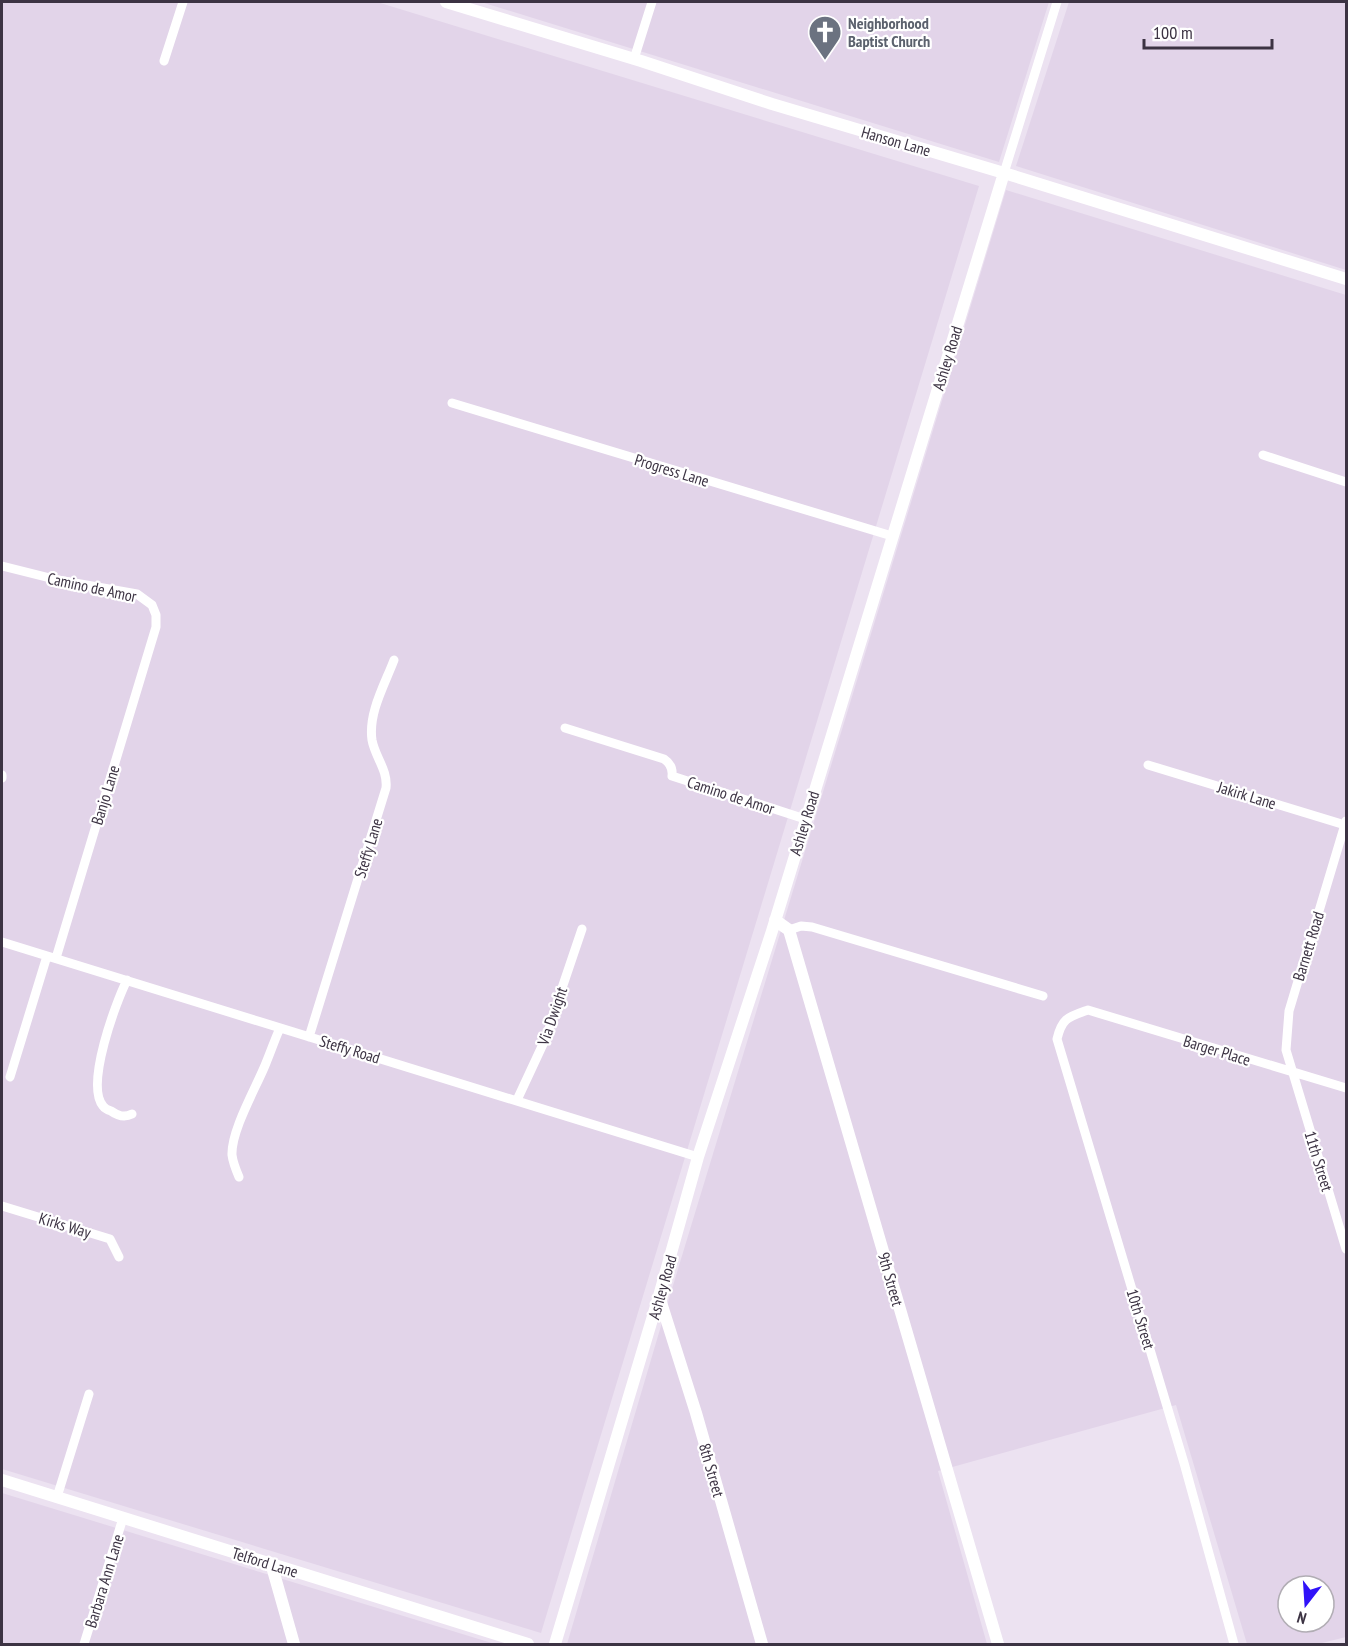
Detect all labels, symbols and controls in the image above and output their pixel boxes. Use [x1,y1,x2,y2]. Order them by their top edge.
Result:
scale bar [1144,12,1272,50]
place label: Neighborhood Baptist Church [848,13,930,51]
church icon: Neighborhood Baptist Church [807,14,843,61]
text: 100 m [1153,21,1193,44]
street label: Hanson Lane [859,122,933,160]
street label: Ashley Road [928,323,966,393]
street label: Progress Lane [632,449,712,491]
street label: Camino de Amor [46,568,139,606]
street label: Banjo Lane [86,763,124,827]
street label: Camino de Amor [685,772,778,819]
street label: Jakirk Lane [1214,776,1279,813]
street label: Ashley Road [785,788,823,858]
street label: Steffy Lane [349,816,387,880]
street label: Barnett Road [1288,909,1328,983]
street label: Via Dwight [532,984,571,1049]
street label: Steffy Road [317,1030,383,1068]
street label: Barger Place [1181,1030,1253,1070]
street label: 11th Street [1300,1128,1338,1194]
street label: Kirks Way [37,1208,93,1242]
street label: 9th Street [874,1250,908,1309]
street label: Ashley Road [643,1252,681,1322]
street label: 10th Street [1122,1286,1160,1352]
street label: 8th Street [695,1441,729,1500]
street label: Barbara Ann Lane [80,1532,128,1630]
street label: Telford Lane [230,1543,300,1581]
north arrow [1276,1574,1336,1634]
text: N [1295,1608,1309,1629]

